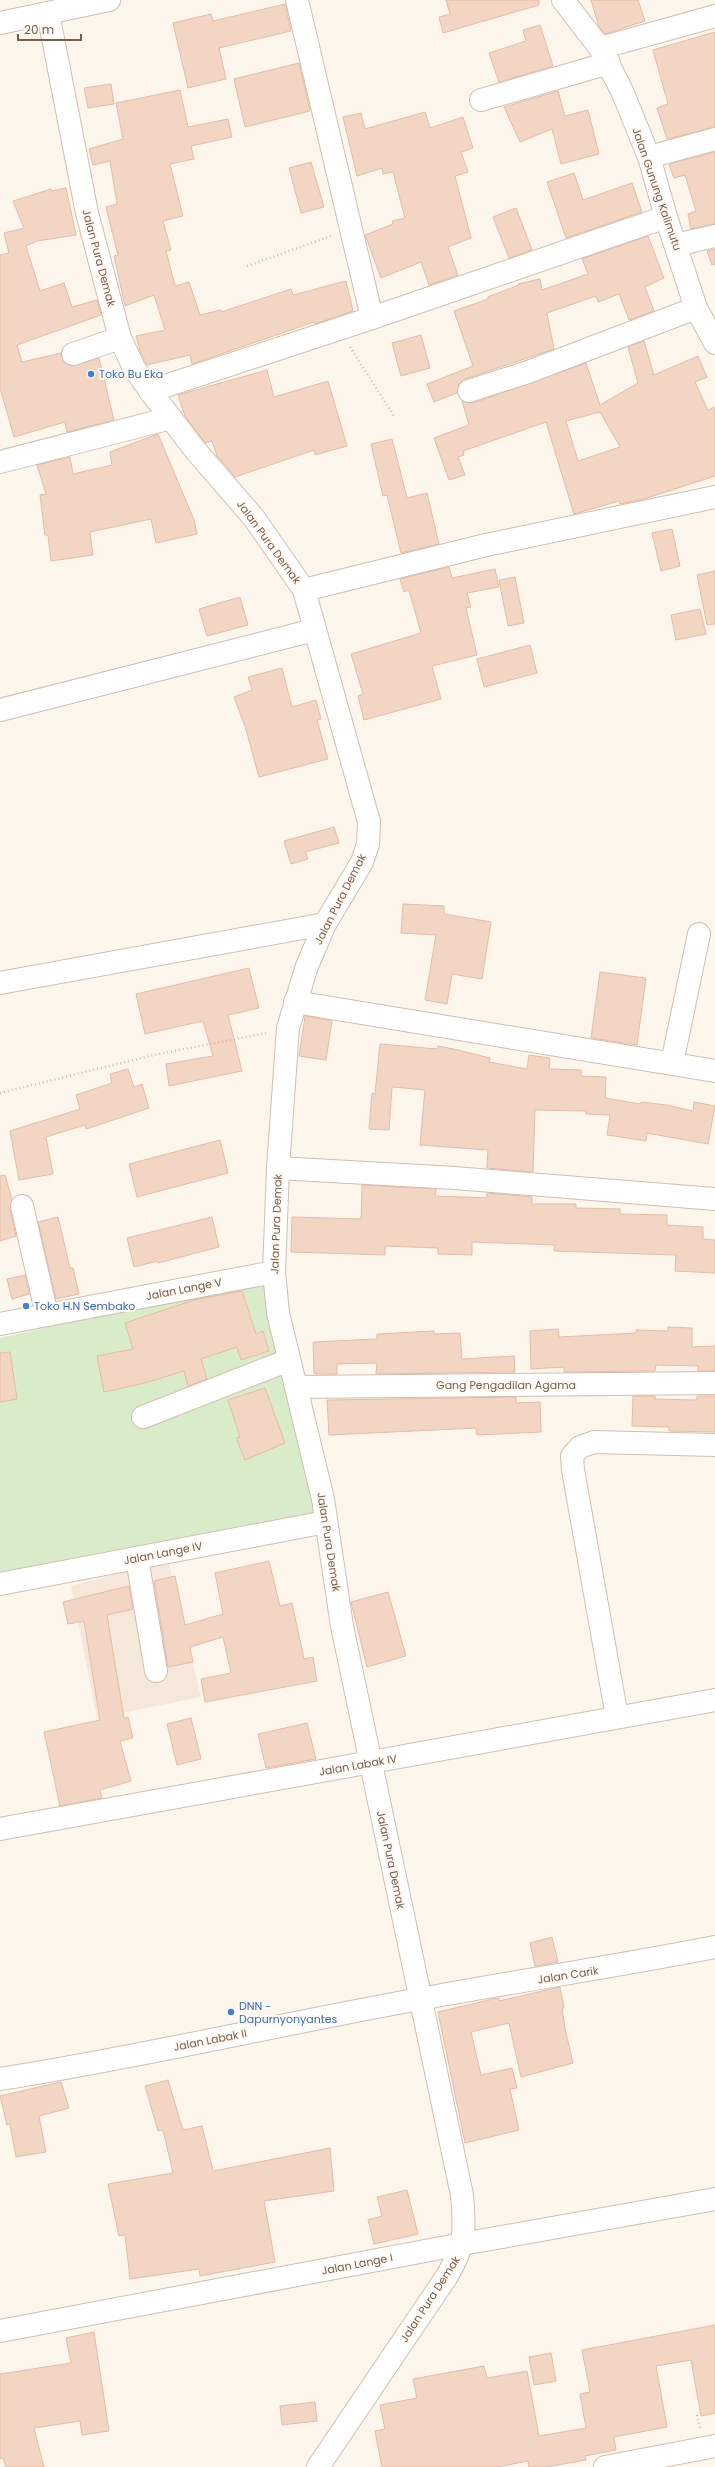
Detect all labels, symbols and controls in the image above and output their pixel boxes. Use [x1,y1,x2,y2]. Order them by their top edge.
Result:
scale bar [18,16,81,42]
text: 20 m [24,21,54,38]
street label: Jalan Gunung Kalimutu [628,125,686,253]
street label: Jalan Pura Demak [78,207,120,309]
place label: Toko Bu Eka [99,366,163,382]
marker: Toko Bu Eka [86,369,96,379]
street label: Jalan Pura Demak [233,497,305,588]
street label: Jalan Pura Demak [310,850,370,947]
street label: Jalan Pura Demak [266,1173,286,1274]
street label: Jalan Lange V [145,1274,224,1304]
place label: Toko H.N Sembako [34,1298,135,1314]
marker: Toko H.N Sembako [21,1301,31,1311]
street label: Gang Pengadilan Agama [436,1377,576,1393]
street label: Jalan Pura Demak [313,1491,345,1593]
street label: Jalan Lange IV [122,1537,204,1568]
street label: Jalan Labak IV [318,1750,399,1780]
street label: Jalan Pura Demak [373,1809,409,1911]
street label: Jalan Carik [536,1962,600,1988]
place label: DNN - Dapurnyonyantes [239,1998,338,2027]
marker: DNN - Dapurnyonyantes [226,2007,236,2017]
street label: Jalan Labak II [172,2025,248,2055]
street label: Jalan Lange I [320,2249,394,2279]
street label: Jalan Pura Demak [396,2252,464,2345]

